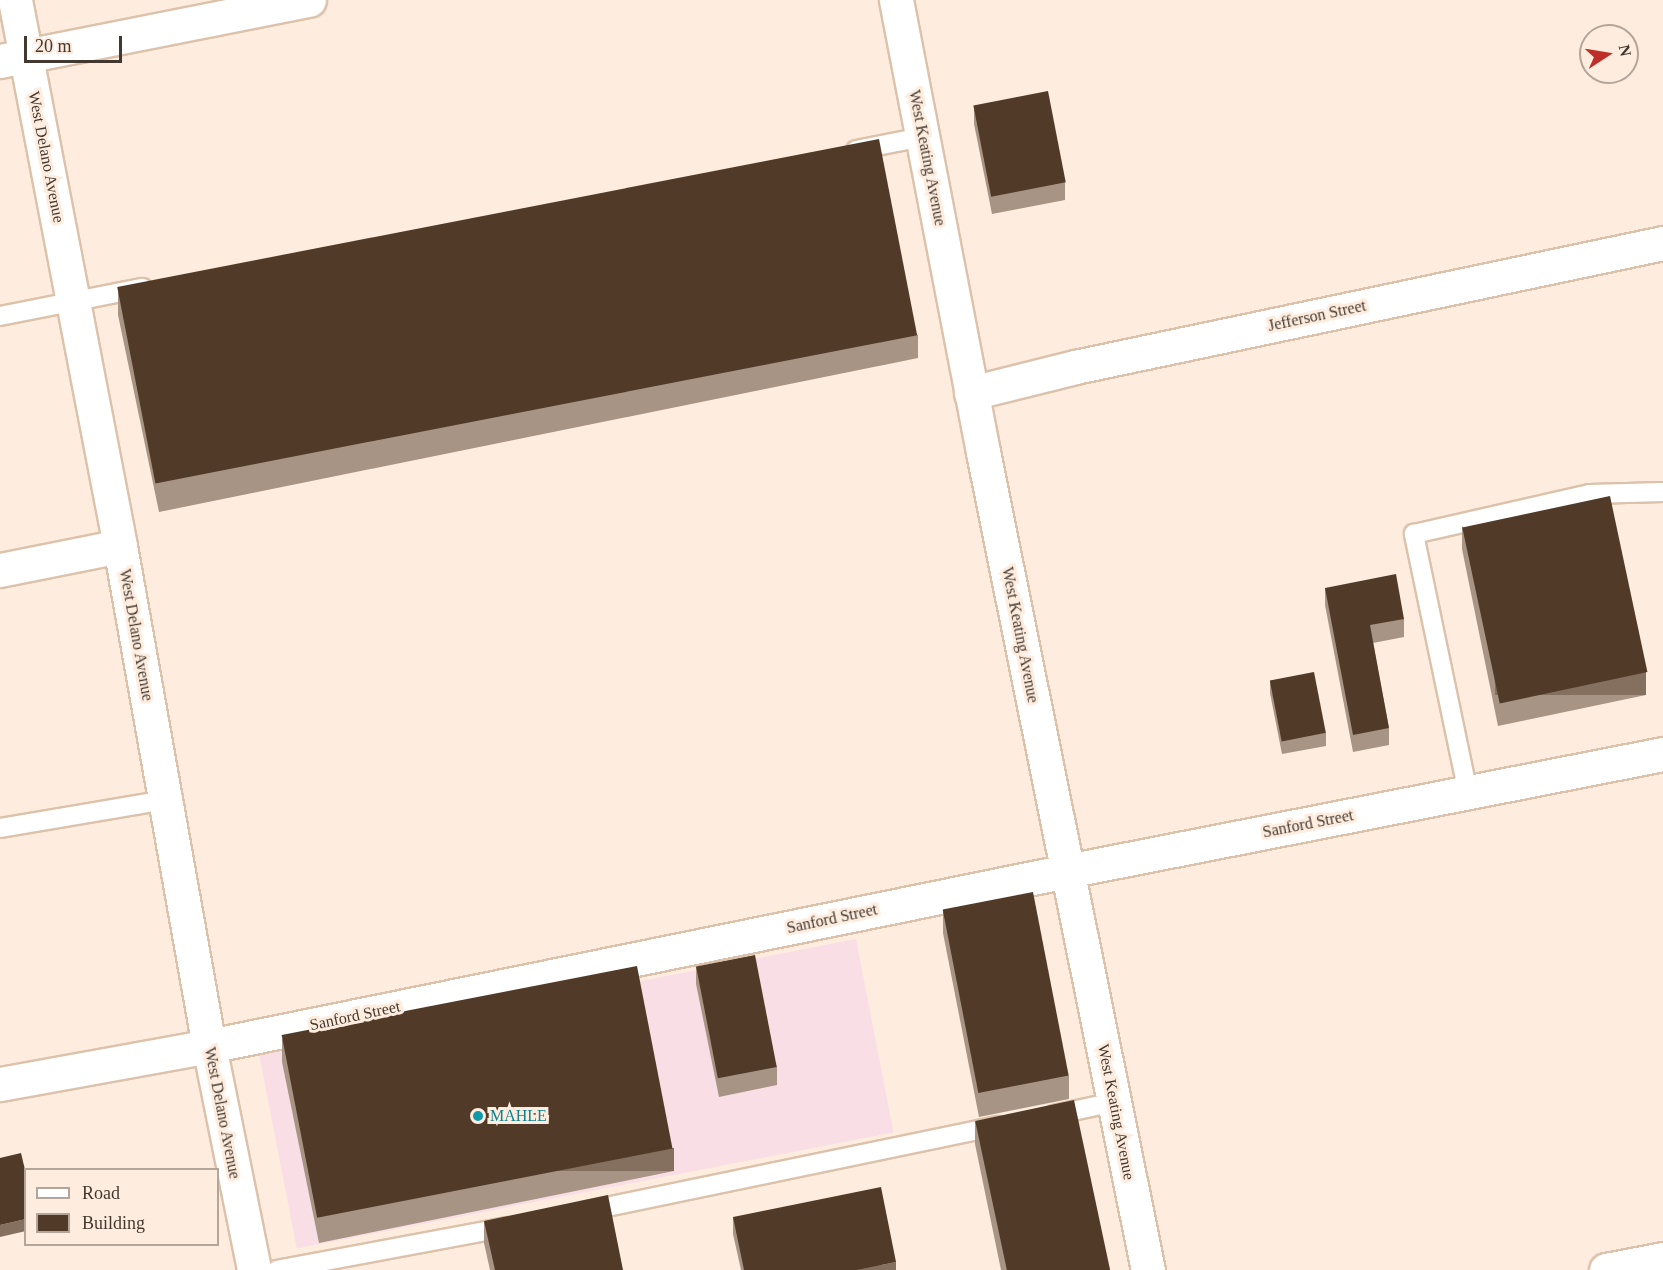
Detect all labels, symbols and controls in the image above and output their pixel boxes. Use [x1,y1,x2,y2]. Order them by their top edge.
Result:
scale bar [27,24,124,62]
north arrow [1579,24,1639,84]
text: 20 m [35,36,72,56]
text: N [1616,43,1635,58]
street label: West Keating Avenue [904,88,950,228]
street label: West Delano Avenue [24,89,68,225]
street label: Jefferson Street [1266,296,1368,336]
street label: West Keating Avenue [997,565,1043,705]
street label: West Delano Avenue [115,567,157,703]
street label: Sanford Street [1261,806,1355,842]
street label: Sanford Street [785,900,879,938]
street label: Sanford Street [308,997,402,1035]
street label: West Keating Avenue [1093,1042,1139,1182]
street label: West Delano Avenue [200,1045,244,1181]
place label: MAHLE [490,1106,547,1126]
marker: MAHLE [471,1109,485,1123]
legend [24,1168,219,1246]
text: Road [82,1183,120,1203]
text: Building [82,1213,145,1233]

